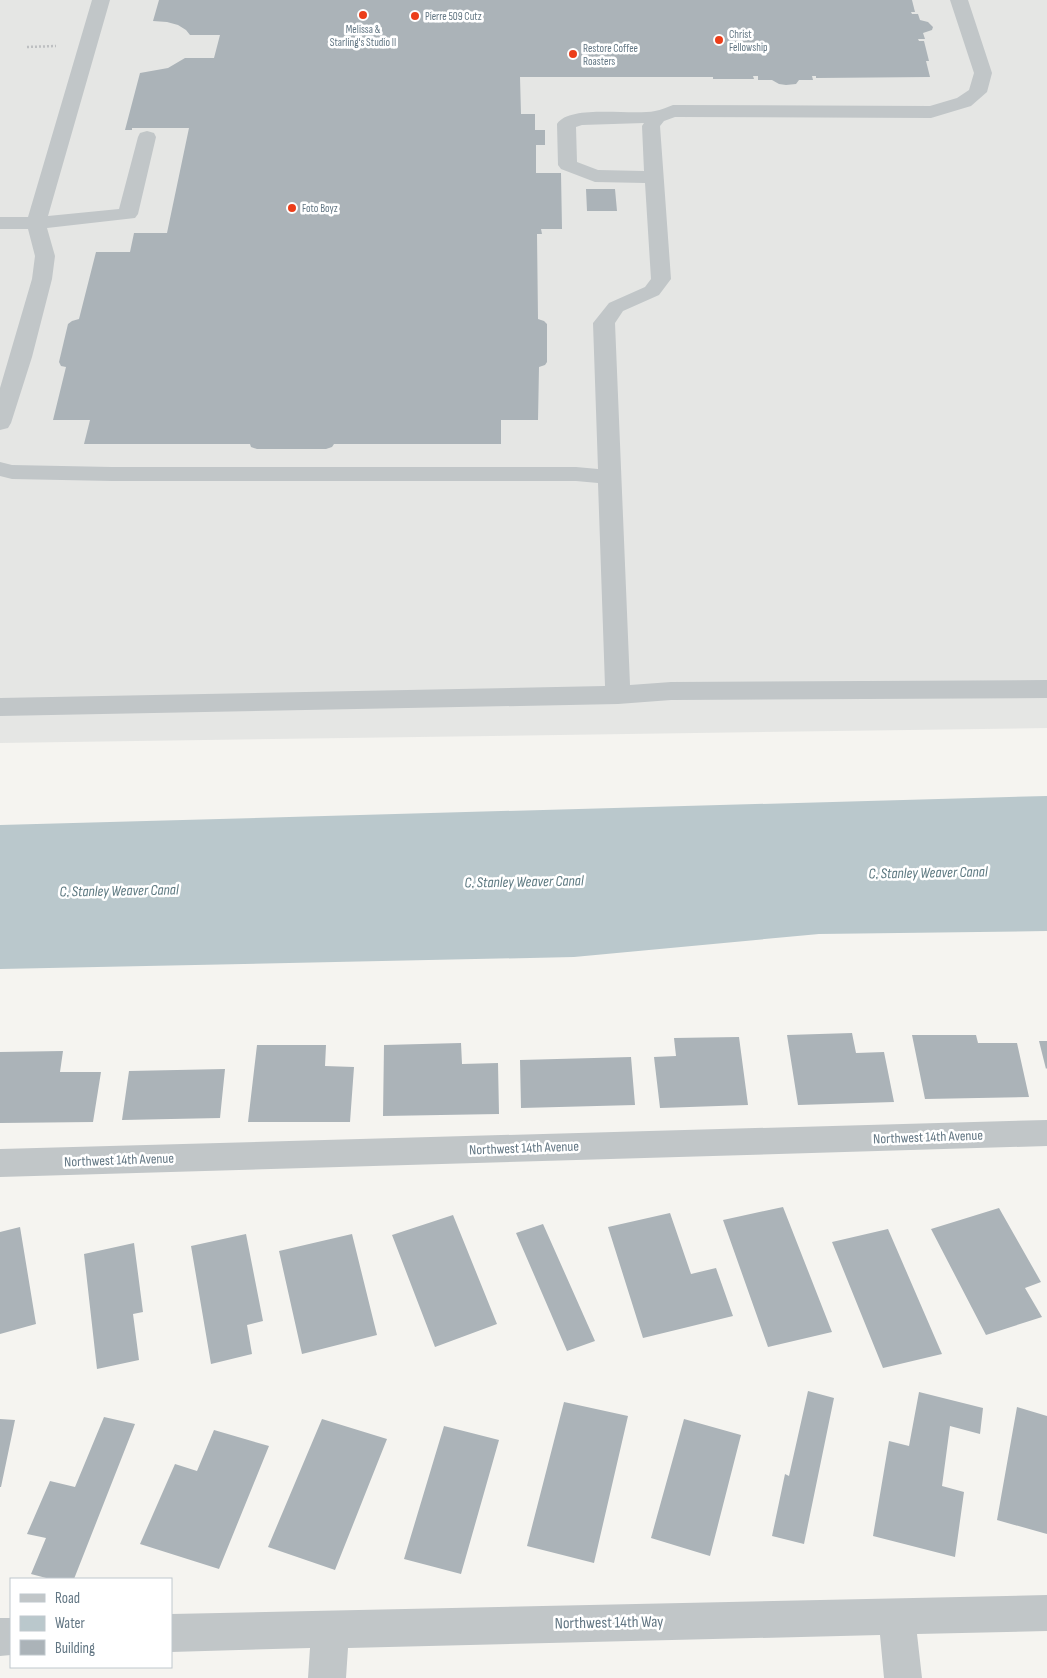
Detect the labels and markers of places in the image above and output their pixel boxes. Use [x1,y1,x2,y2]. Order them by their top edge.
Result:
marker: Melissa & Starling's Studio II [357,9,369,21]
marker: Pierre 509 Cutz [409,10,421,22]
place label: Pierre 509 Cutz [425,10,482,23]
place label: Melissa & Starling's Studio II [330,23,396,49]
place label: Christ Fellowship [729,28,767,54]
marker: Christ Fellowship [713,34,725,46]
place label: Restore Coffee Roasters [583,42,638,68]
marker: Restore Coffee Roasters [567,48,579,60]
marker: Foto Boyz [286,202,298,214]
place label: Foto Boyz [302,202,338,215]

